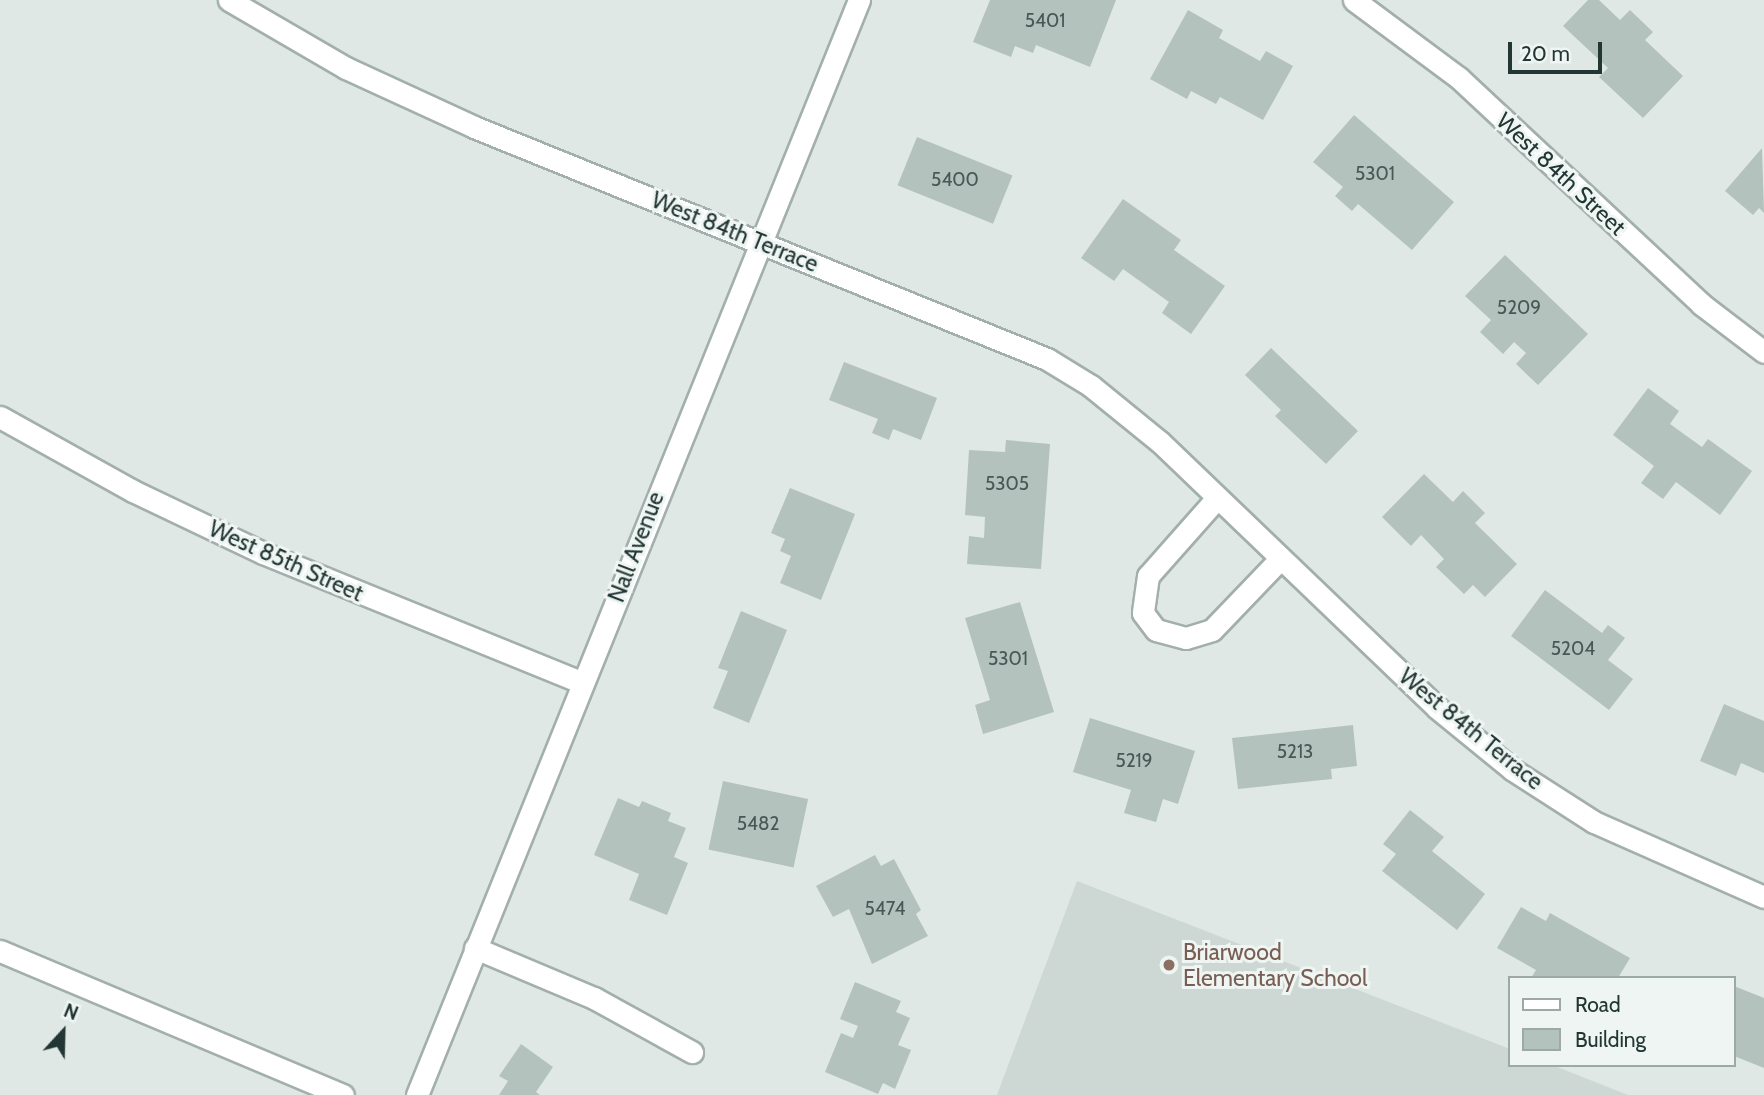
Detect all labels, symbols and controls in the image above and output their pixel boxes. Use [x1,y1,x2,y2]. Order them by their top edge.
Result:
house number: 5401 [1025,10,1065,32]
scale bar [1512,28,1606,72]
text: 20 m [1521,41,1570,66]
street label: West 84th Street [1491,107,1631,241]
house number: 5301 [1355,163,1395,185]
house number: 5400 [931,169,979,191]
street label: West 84th Terrace [648,186,822,278]
house number: 5209 [1497,297,1541,319]
house number: 5305 [985,473,1029,495]
street label: Nall Avenue [602,488,670,606]
street label: West 85th Street [205,515,367,607]
house number: 5204 [1551,638,1595,660]
house number: 5301 [988,648,1028,670]
street label: West 84th Terrace [1393,662,1549,796]
house number: 5213 [1277,741,1313,763]
house number: 5219 [1115,750,1153,772]
house number: 5482 [737,813,779,835]
house number: 5474 [864,898,906,920]
place label: Briarwood Elementary School [1183,938,1367,992]
marker: Briarwood Elementary School [1161,957,1177,973]
legend [1508,976,1736,1067]
text: Road [1575,992,1621,1017]
north arrow [28,997,98,1067]
text: N [61,999,82,1025]
text: Building [1575,1027,1646,1052]

